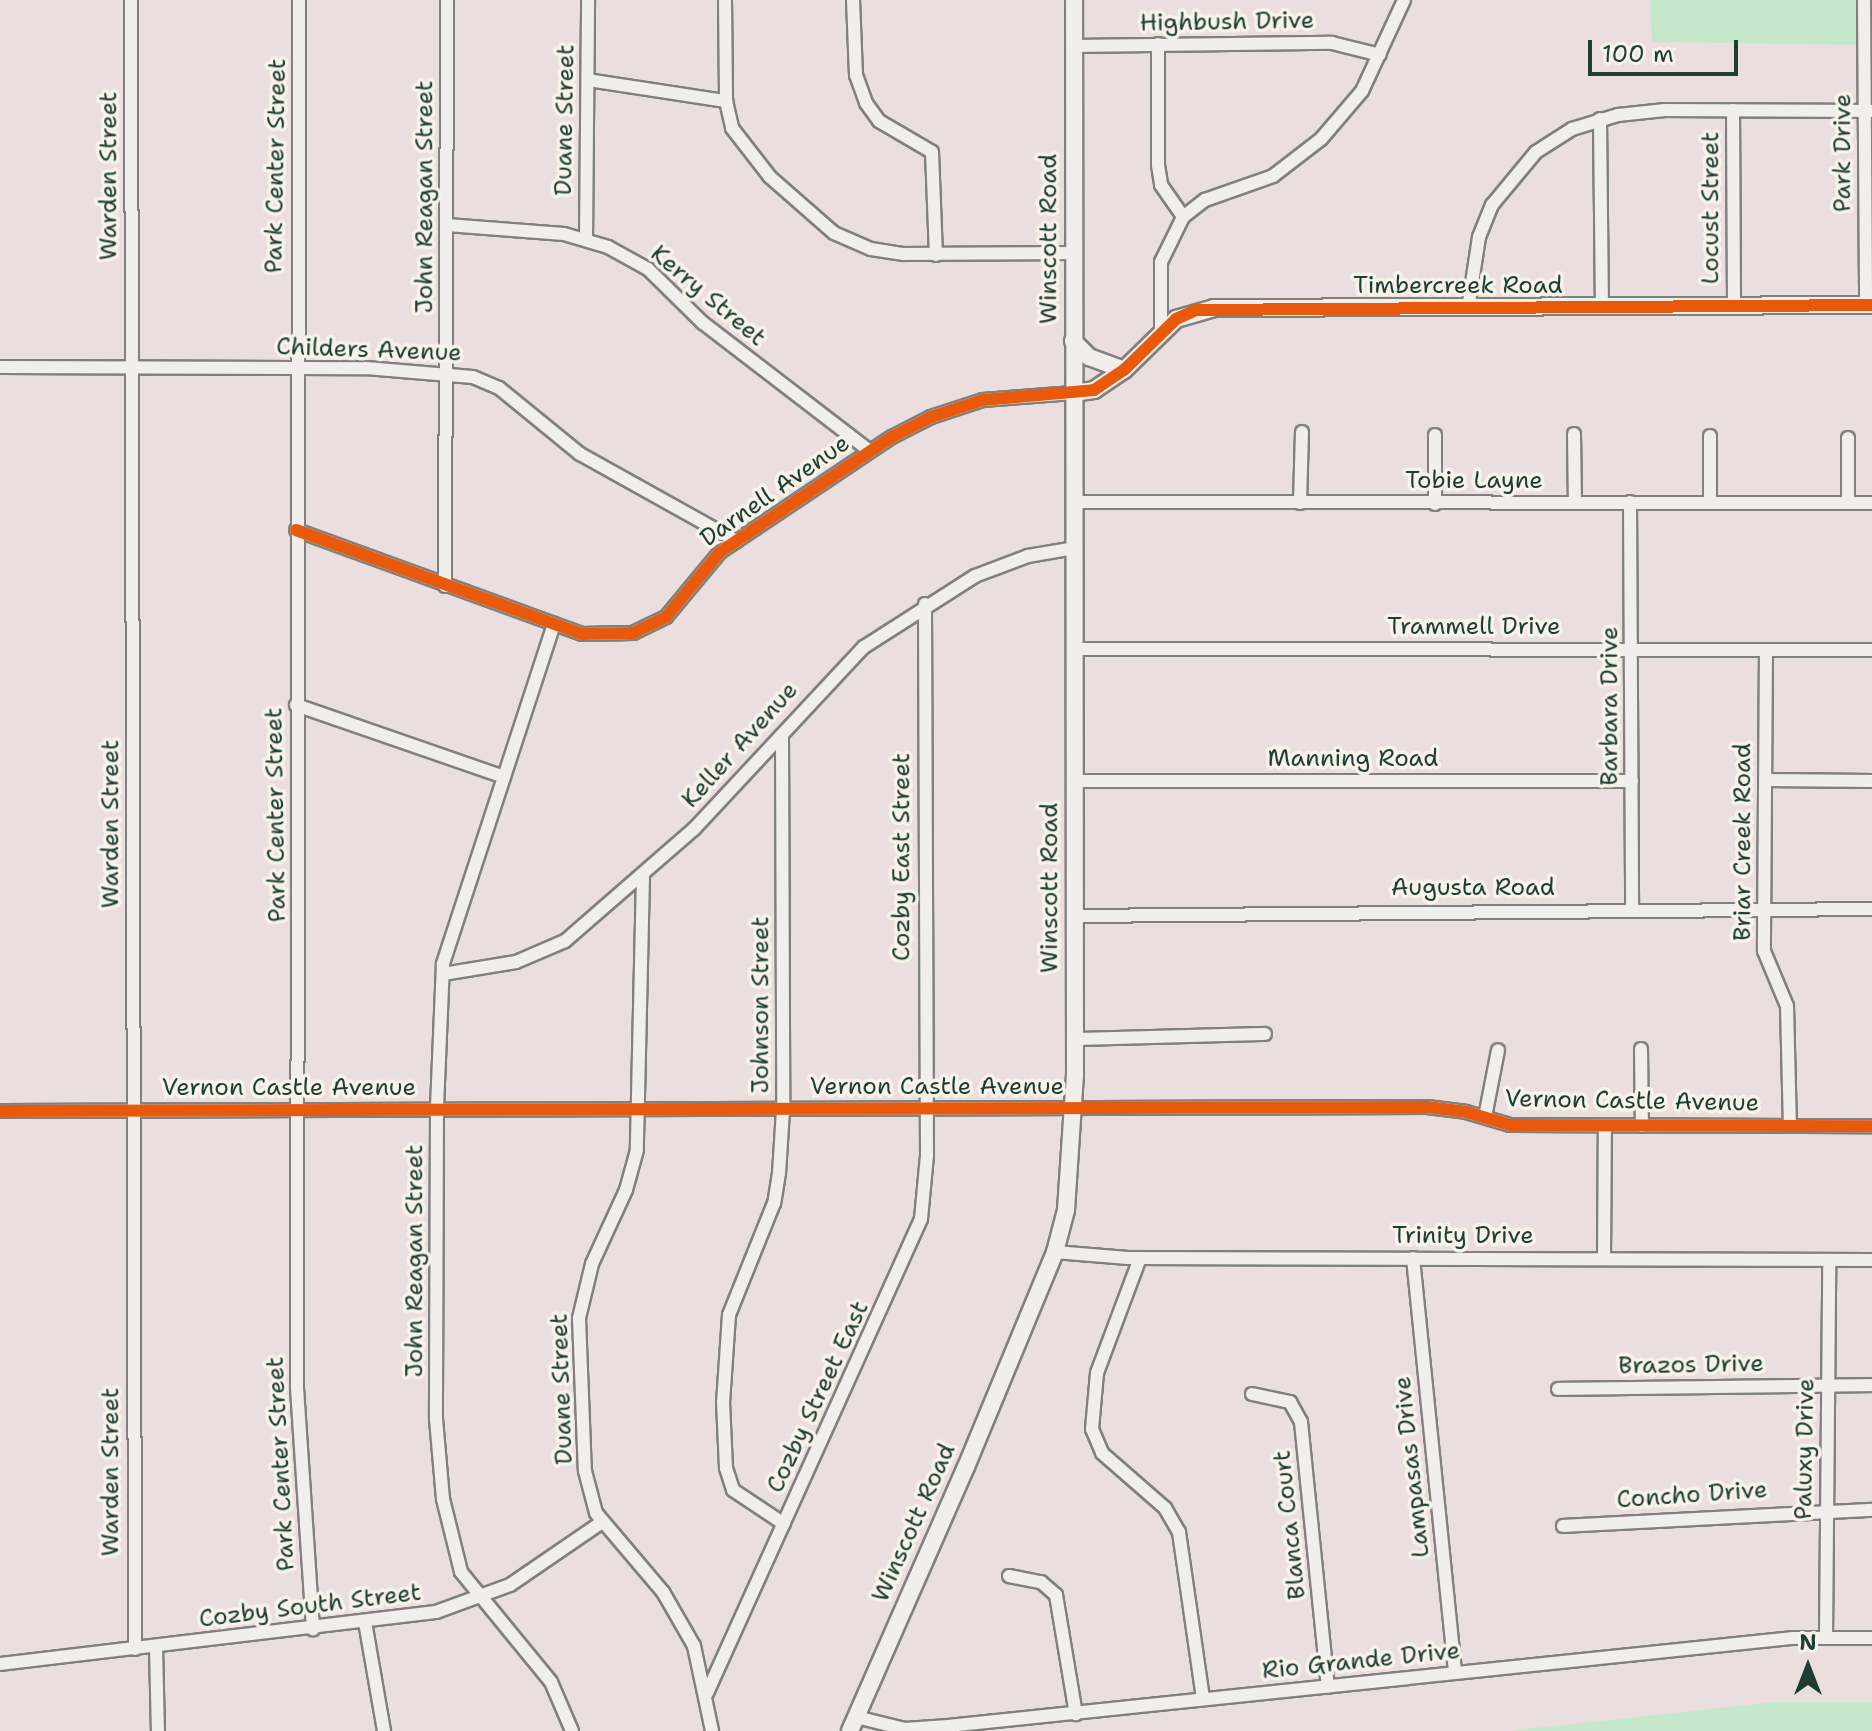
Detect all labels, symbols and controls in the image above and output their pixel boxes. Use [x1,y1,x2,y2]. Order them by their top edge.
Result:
street label: Highbush Drive [1139,6,1315,38]
scale bar [1592,24,1742,74]
text: 100 m [1602,38,1674,70]
street label: Duane Street [549,44,581,196]
street label: Park Center Street [260,58,292,274]
street label: John Reagan Street [411,80,439,314]
street label: Warden Street [95,92,123,260]
street label: Park Drive [1829,94,1857,212]
street label: Locust Street [1697,132,1725,284]
street label: Winscott Road [1035,154,1063,324]
street label: Kerry Street [645,239,771,353]
street label: Timbercreek Road [1353,272,1563,300]
street label: Childers Avenue [276,332,462,368]
street label: Darnell Avenue [695,429,855,553]
street label: Tobie Layne [1405,467,1543,495]
street label: Trammell Drive [1387,613,1561,641]
street label: Barbara Drive [1596,626,1624,786]
street label: Keller Avenue [676,676,804,814]
street label: Park Center Street [260,707,292,923]
street label: Warden Street [97,740,125,908]
street label: Briar Creek Road [1729,743,1757,941]
street label: Manning Road [1267,745,1439,773]
street label: Cozby East Street [888,753,916,961]
street label: Winscott Road [1036,803,1064,973]
street label: Augusta Road [1391,874,1555,902]
street label: Johnson Street [747,916,775,1094]
street label: Vernon Castle Avenue [810,1073,1064,1101]
street label: Vernon Castle Avenue [162,1074,416,1102]
street label: Vernon Castle Avenue [1505,1084,1759,1118]
street label: John Reagan Street [401,1144,429,1378]
street label: Trinity Drive [1392,1222,1534,1250]
street label: Cozby Street East [761,1297,875,1497]
street label: Duane Street [545,1313,579,1465]
street label: Brazos Drive [1618,1349,1764,1381]
street label: Park Center Street [261,1356,301,1572]
street label: Lampasas Drive [1388,1375,1436,1559]
street label: Paluxy Drive [1789,1378,1821,1520]
street label: Warden Street [97,1388,125,1556]
street label: Winscott Road [866,1439,962,1607]
street label: Blanca Court [1268,1449,1312,1601]
street label: Concho Drive [1616,1475,1768,1515]
street label: Cozby South Street [197,1578,423,1634]
north arrow [1768,1627,1848,1707]
text: N [1799,1628,1817,1657]
street label: Rio Grande Drive [1261,1636,1461,1686]

